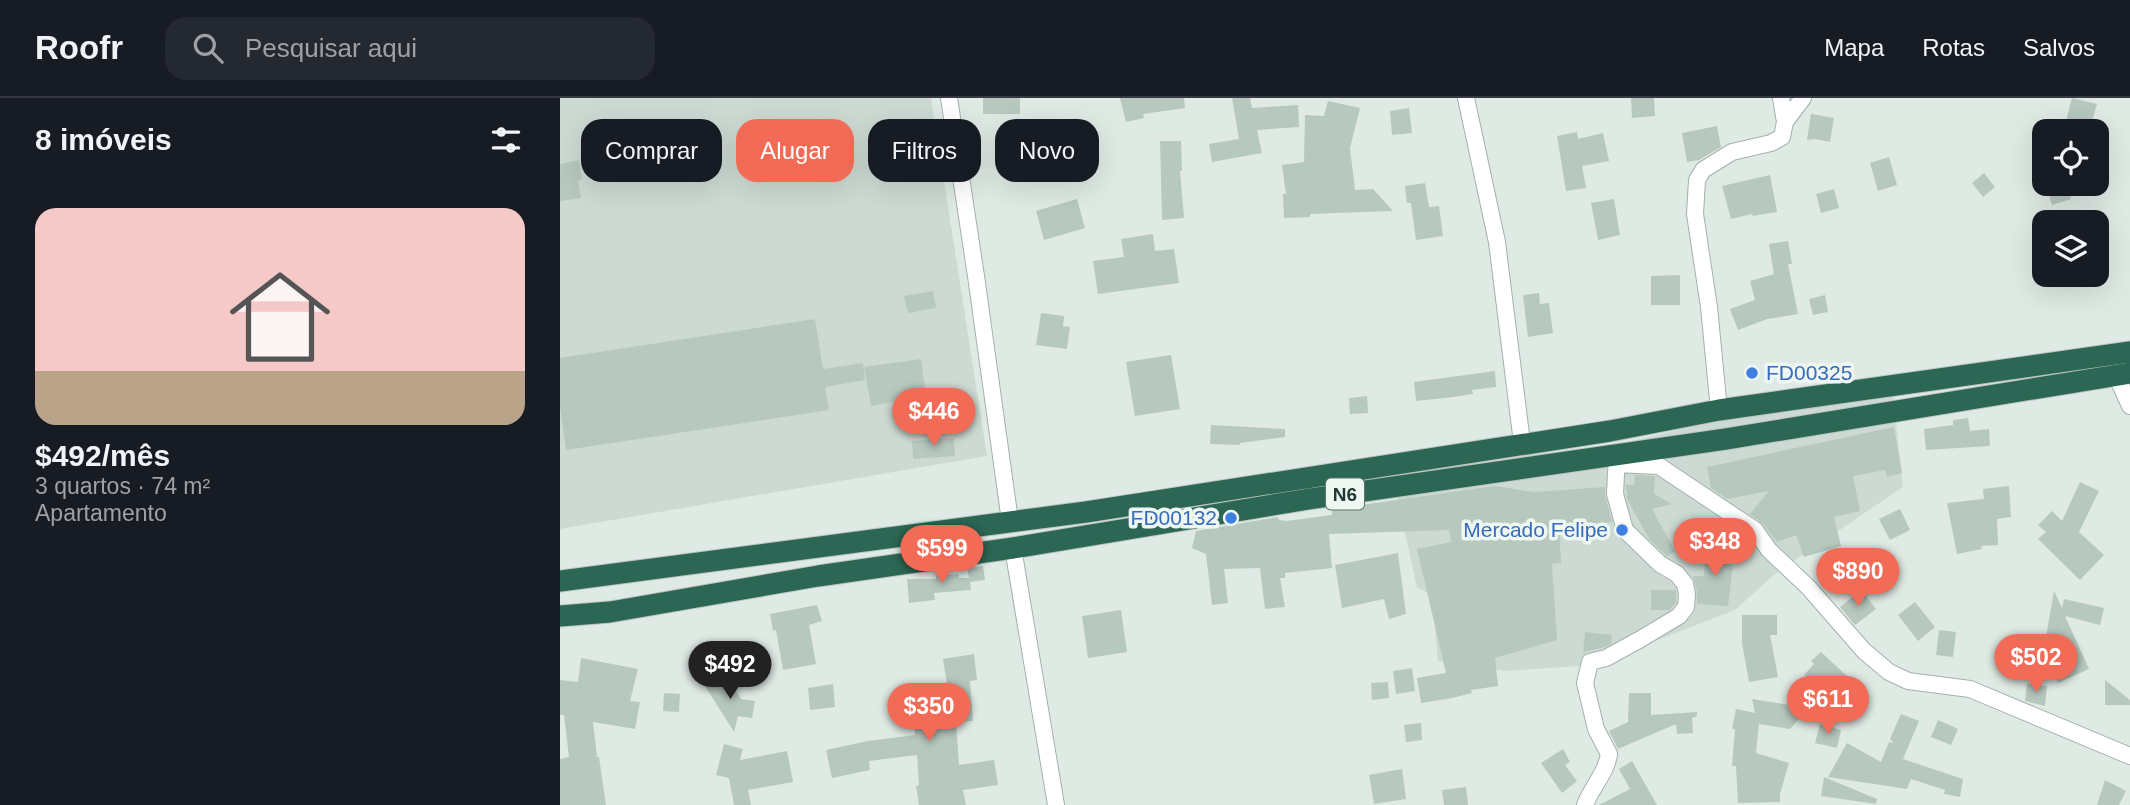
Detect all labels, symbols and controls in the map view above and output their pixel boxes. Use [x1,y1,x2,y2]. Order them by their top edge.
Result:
search box [165,17,655,80]
text: Roofr [35,29,123,66]
icon: search [189,29,227,67]
text: Pesquisar aqui [245,33,417,63]
text: Mapa [1824,34,1884,61]
text: Rotas [1922,34,1985,61]
text: Salvos [2023,34,2095,61]
chip: Comprar [581,119,722,182]
chip: Alugar [736,119,854,182]
chip: Filtros [868,119,981,182]
chip: Novo [995,119,1099,182]
map controls [2032,119,2109,287]
button: locate [2032,119,2109,196]
icon: filters [487,121,525,159]
text: 8 imóveis [35,123,172,156]
button: layers [2032,210,2109,287]
icon: home [217,254,343,380]
place label: FD00325 [1766,361,1852,384]
marker: FD00325 [1744,365,1760,381]
pin: $446 [893,388,975,448]
text: $446 [908,398,960,424]
text: $492/mês [35,439,170,472]
text: 3 quartos · 74 m² [35,473,210,499]
road number: N6 [1326,478,1364,510]
text: Apartamento [35,500,167,526]
place label: FD00132 [1131,506,1217,529]
marker: FD00132 [1223,510,1239,526]
place label: Mercado Felipe [1463,518,1608,541]
pin: $348 [1674,518,1756,578]
marker: Mercado Felipe [1614,522,1630,538]
pin: $599 [901,526,983,585]
text: $348 [1689,528,1741,554]
text: $599 [916,535,968,561]
pin: $890 [1817,548,1899,608]
text: $890 [1832,558,1884,584]
pin: $502 [1995,634,2077,694]
pin: $492 [689,642,771,701]
text: $502 [2010,644,2062,670]
text: $492 [704,651,756,677]
pin: $611 [1787,676,1869,736]
pin: $350 [888,684,970,743]
text: $611 [1803,686,1853,712]
text: $350 [903,693,955,719]

